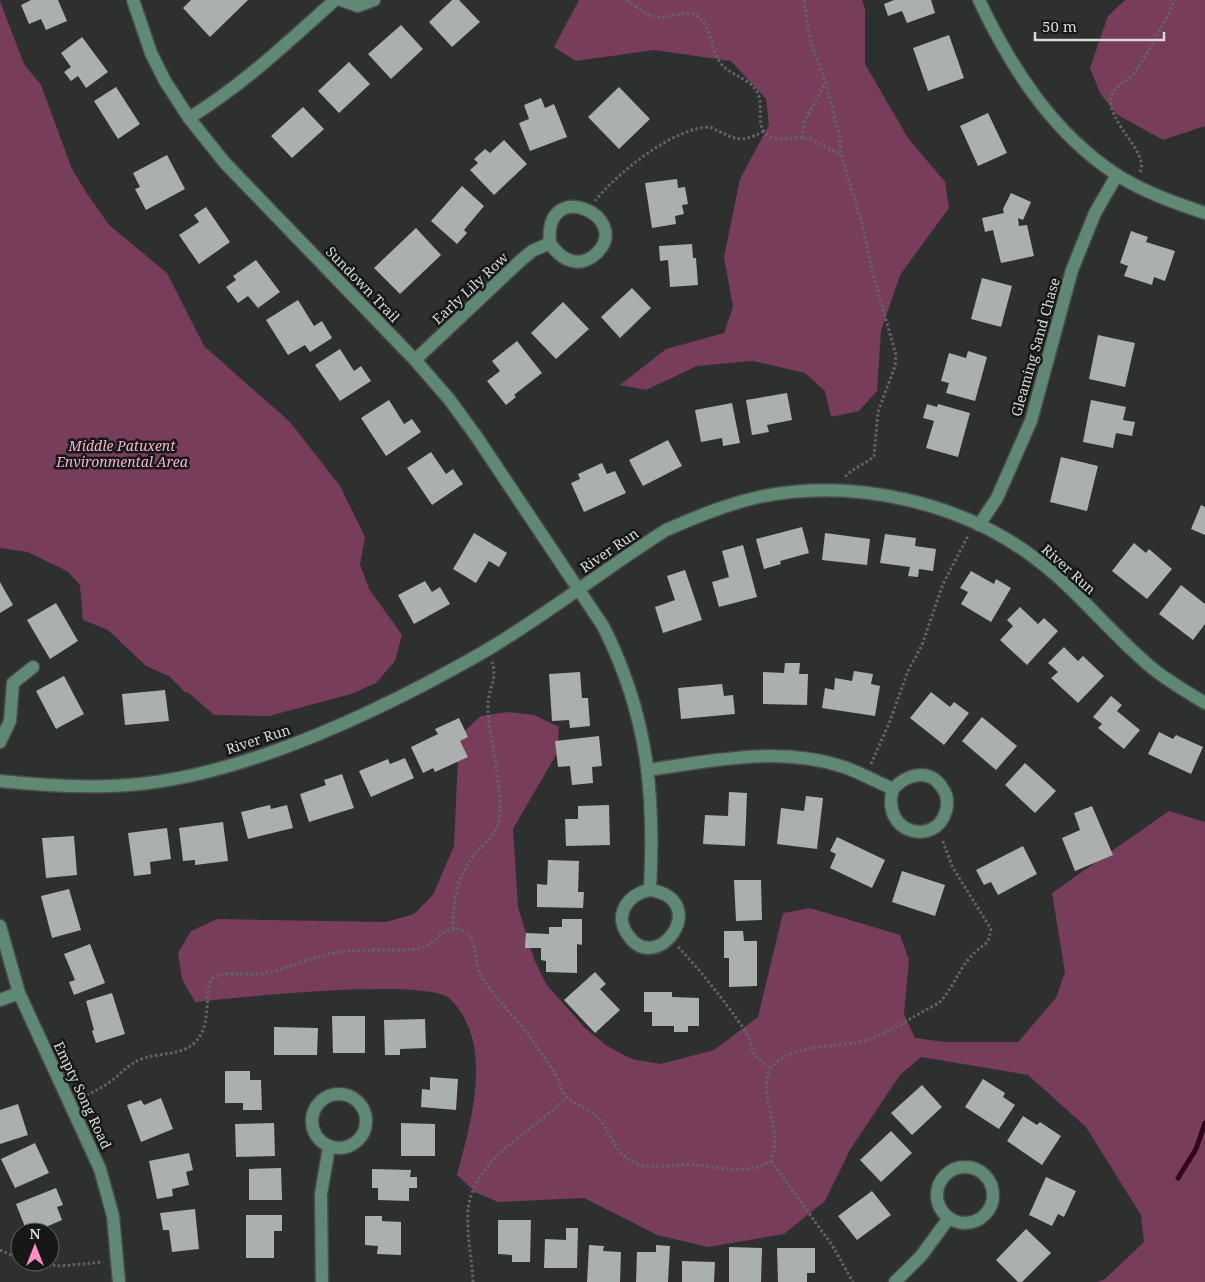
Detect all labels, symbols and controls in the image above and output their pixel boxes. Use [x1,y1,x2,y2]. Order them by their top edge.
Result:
scale bar [1035,10,1164,42]
text: 50 m [1042,16,1077,36]
street label: Sundown Trail [322,242,405,327]
street label: Early Lily Row [428,247,513,328]
street label: Gleaming Sand Chase [1006,275,1064,419]
park label: Middle Patuxent Environmental Area [55,436,189,471]
street label: River Run [576,524,642,576]
street label: River Run [1038,540,1100,598]
street label: River Run [223,720,293,758]
street label: Empty Song Road [50,1038,116,1152]
north arrow [10,1222,60,1272]
text: N [29,1224,41,1243]

